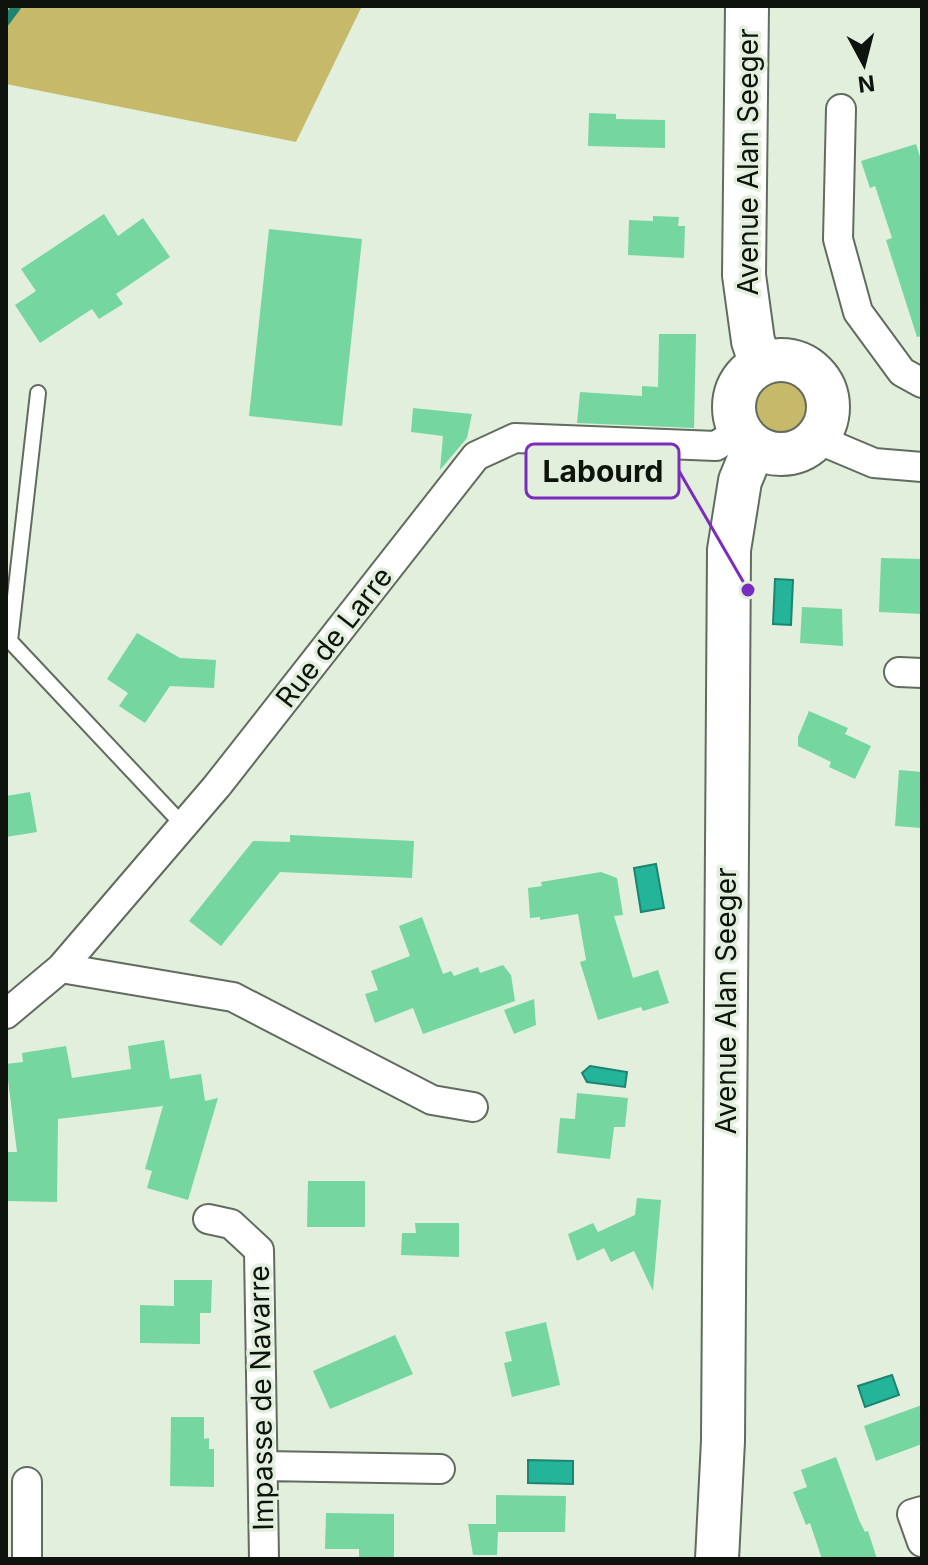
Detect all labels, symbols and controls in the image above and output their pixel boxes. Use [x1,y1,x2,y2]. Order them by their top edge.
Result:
north arrow [824,24,904,104]
street label: Avenue Alan Seeger [731,28,765,296]
text: N [857,70,876,98]
callout: Labourd [526,444,679,498]
text: Labourd [543,453,663,489]
street label: Rue de Larre [269,560,399,714]
street label: Avenue Alan Seeger [709,867,743,1135]
street label: Impasse de Navarre [242,1265,280,1531]

